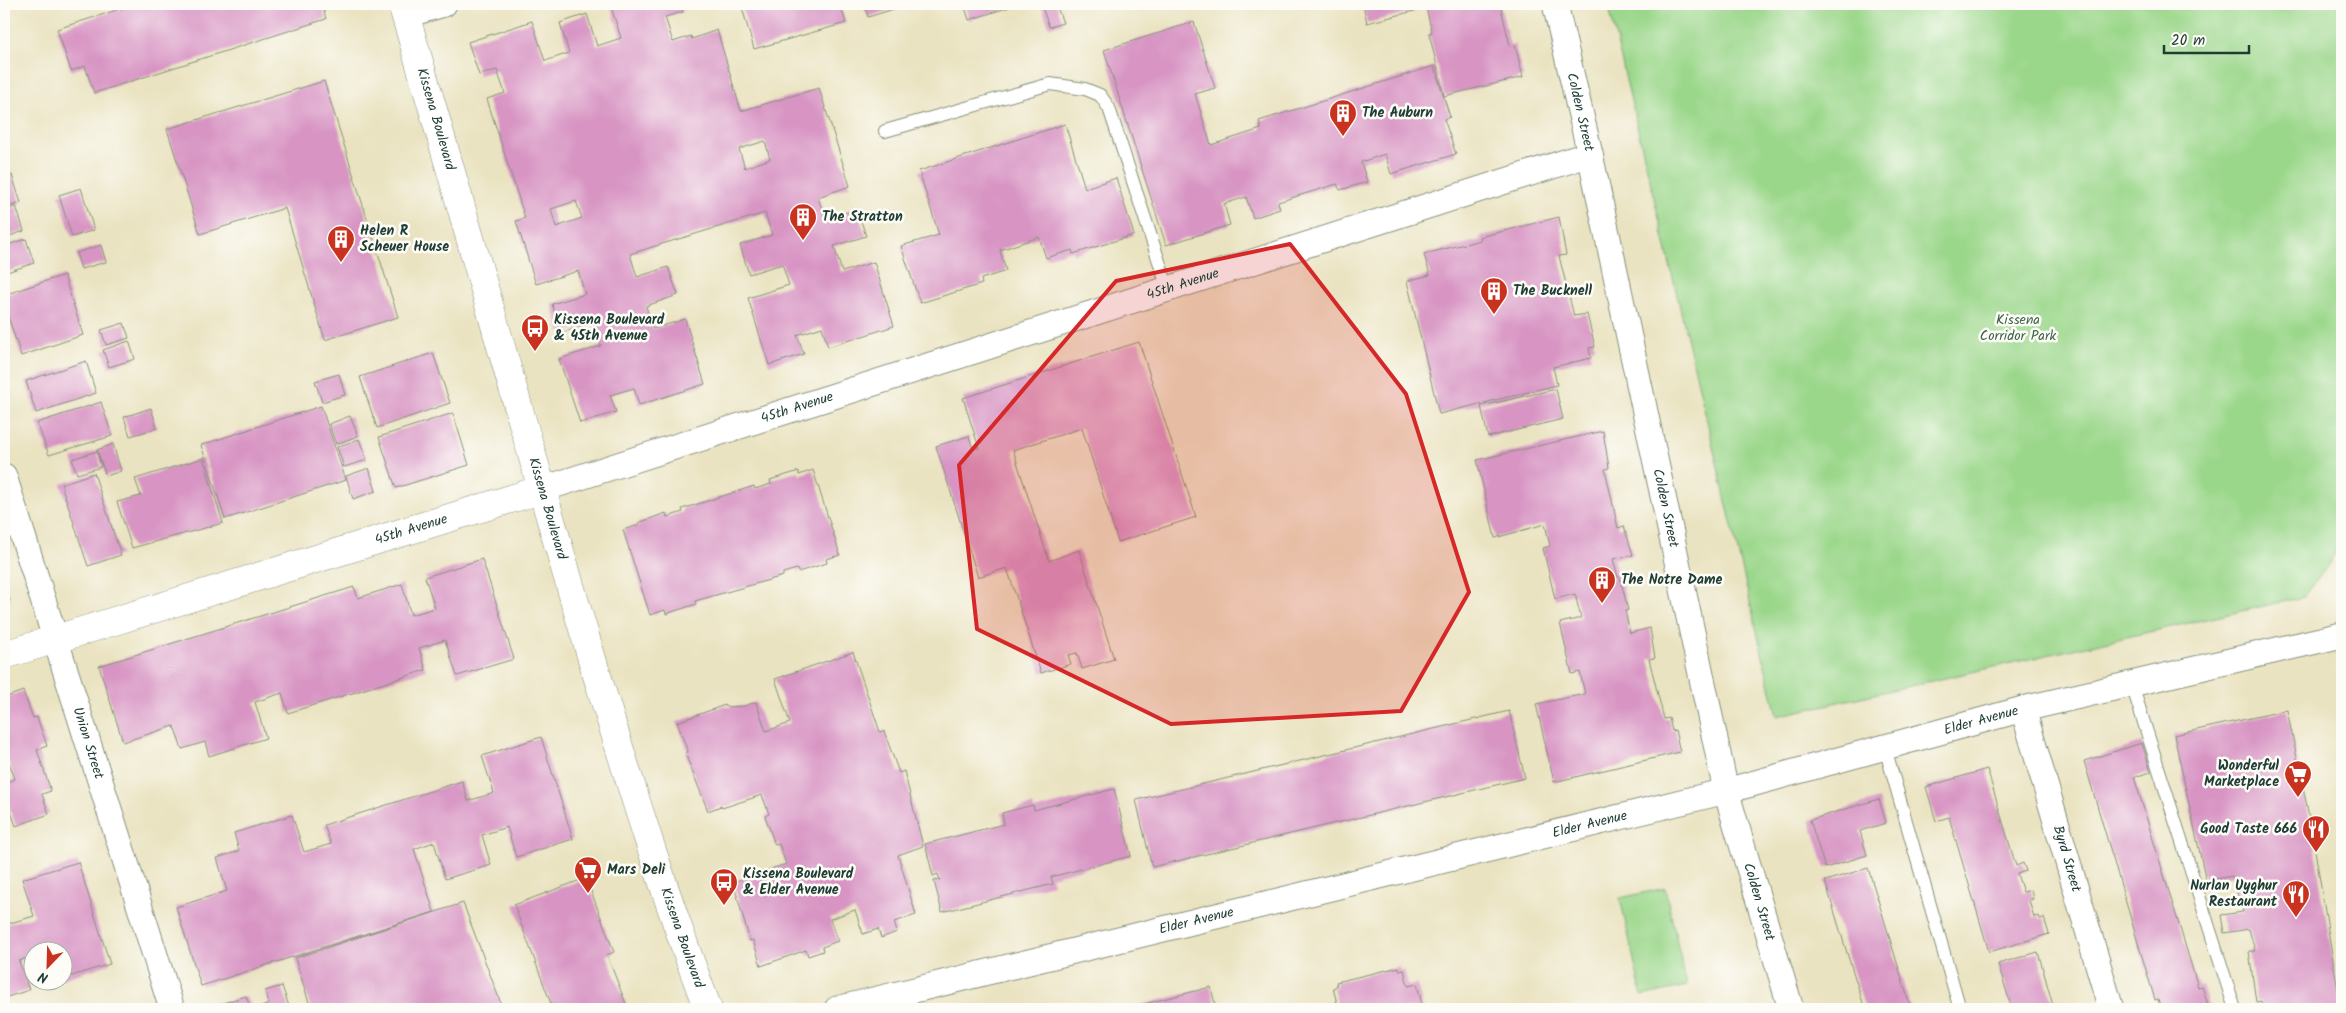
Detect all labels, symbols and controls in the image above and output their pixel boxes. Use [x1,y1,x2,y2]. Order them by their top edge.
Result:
scale bar [2164,22,2248,54]
text: 20 m [2171,29,2205,53]
street label: Kissena Boulevard [411,65,461,174]
street label: Colden Street [1560,71,1600,154]
building icon: The Auburn [1328,98,1358,137]
place label: The Auburn [1362,102,1433,124]
building icon: The Stratton [788,202,818,241]
place label: The Stratton [822,206,903,228]
place label: Helen R Scheuer House [360,220,449,258]
building icon: Helen R Scheuer House [326,224,356,263]
street label: 45th Avenue [1144,262,1223,306]
building icon: The Bucknell [1479,276,1509,315]
place label: The Bucknell [1513,280,1592,302]
place label: Kissena Boulevard & 45th Avenue [554,309,665,347]
park label: Kissena Corridor Park [1980,309,2057,347]
bus stop icon: Kissena Boulevard & 45th Avenue [520,313,550,352]
street label: 45th Avenue [758,386,837,430]
street label: Kissena Boulevard [522,455,573,563]
street label: Colden Street [1646,467,1685,550]
street label: 45th Avenue [372,508,451,551]
building icon: The Notre Dame [1587,565,1617,604]
place label: The Notre Dame [1621,569,1722,591]
street label: Elder Avenue [1941,700,2022,741]
street label: Union Street [67,704,110,782]
place label: Wonderful Marketplace [2204,755,2279,793]
supermarket icon: Wonderful Marketplace [2283,759,2313,798]
street label: Elder Avenue [1550,804,1630,844]
restaurant icon: Good Taste 666 [2301,814,2331,853]
place label: Good Taste 666 [2200,818,2297,840]
street label: Byrd Street [2047,823,2087,895]
supermarket icon: Mars Deli [573,855,603,894]
place label: Mars Deli [607,859,666,881]
street label: Colden Street [1737,860,1781,944]
place label: Kissena Boulevard & Elder Avenue [743,863,854,901]
bus stop icon: Kissena Boulevard & Elder Avenue [709,867,739,906]
place label: Nurlan Uyghur Restaurant [2190,875,2278,913]
restaurant icon: Nurlan Uyghur Restaurant [2281,879,2311,918]
street label: Kissena Boulevard [654,885,710,992]
street label: Elder Avenue [1157,901,1237,941]
north arrow [22,940,72,990]
text: N [35,965,52,989]

